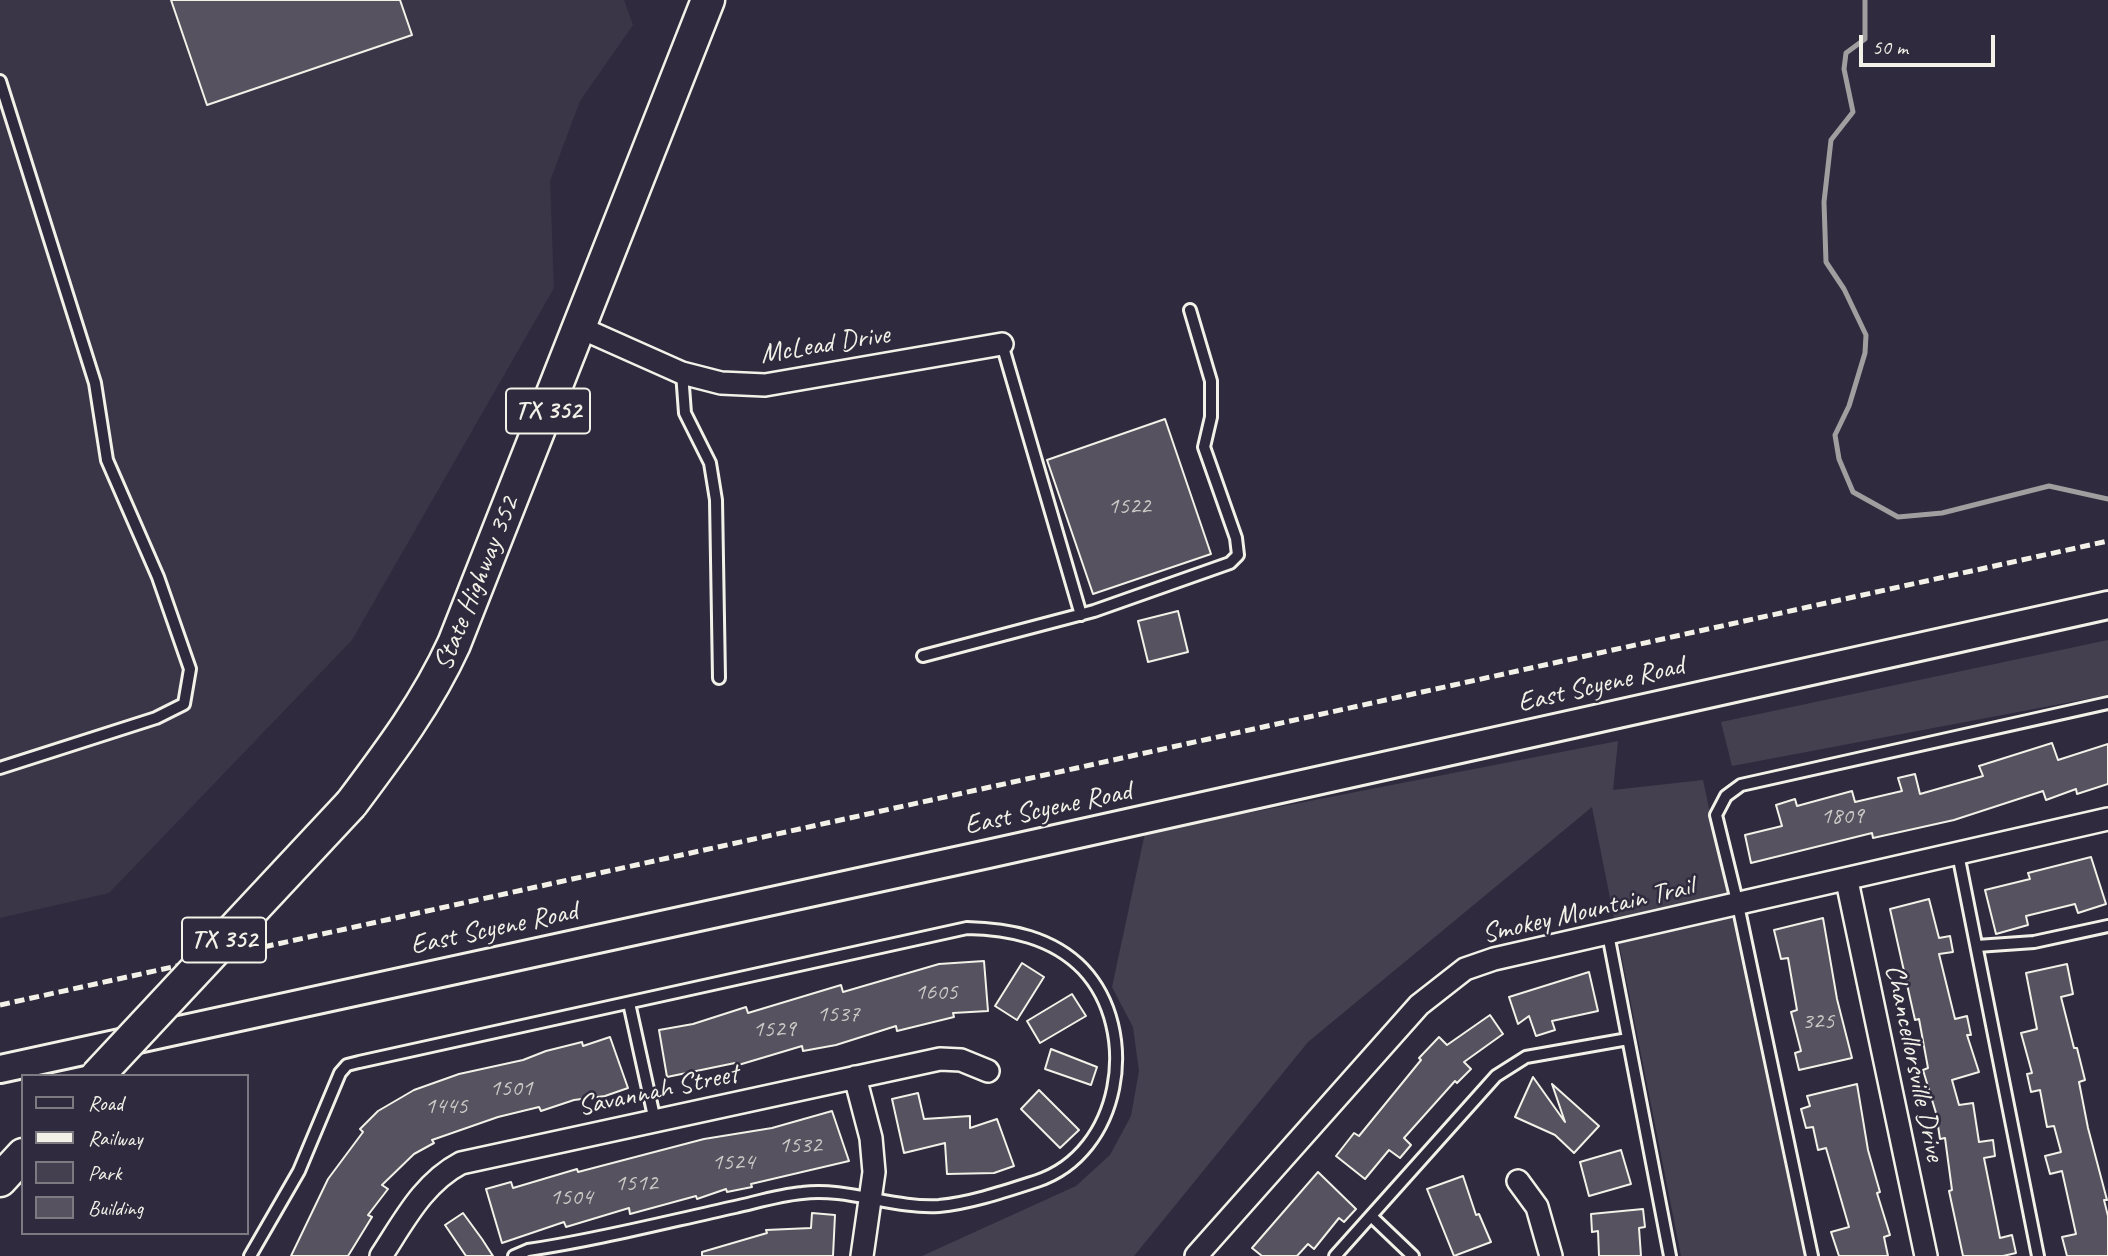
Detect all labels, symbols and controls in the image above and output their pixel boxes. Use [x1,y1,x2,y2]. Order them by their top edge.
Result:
scale bar [1863,21,2000,65]
text: 50 m [1872,34,1908,60]
street label: McLead Drive [758,318,892,372]
road number: TX 352 [506,388,590,434]
street label: State Highway 352 [427,492,527,676]
house number: 1522 [1107,493,1151,521]
street label: East Scyene Road [1515,650,1687,720]
street label: East Scyene Road [962,775,1134,843]
house number: 1809 [1820,803,1864,831]
street label: Smokey Mountain Trail [1479,870,1697,952]
street label: East Scyene Road [408,895,580,963]
road number: TX 352 [182,917,266,962]
street label: Chancellorsville Drive [1877,962,1951,1164]
house number: 1605 [914,979,958,1007]
house number: 1537 [816,1001,860,1029]
house number: 325 [1802,1008,1834,1036]
house number: 1529 [752,1016,796,1044]
street label: Savannah Street [575,1058,741,1124]
legend [21,1074,248,1235]
house number: 1501 [489,1075,533,1103]
text: Road [88,1090,123,1116]
house number: 1445 [424,1093,468,1121]
text: Railway [88,1125,142,1151]
house number: 1532 [778,1132,822,1160]
house number: 1524 [711,1149,755,1177]
text: Park [88,1160,121,1186]
house number: 1512 [614,1170,658,1198]
house number: 1504 [549,1184,593,1212]
text: Building [88,1195,143,1221]

